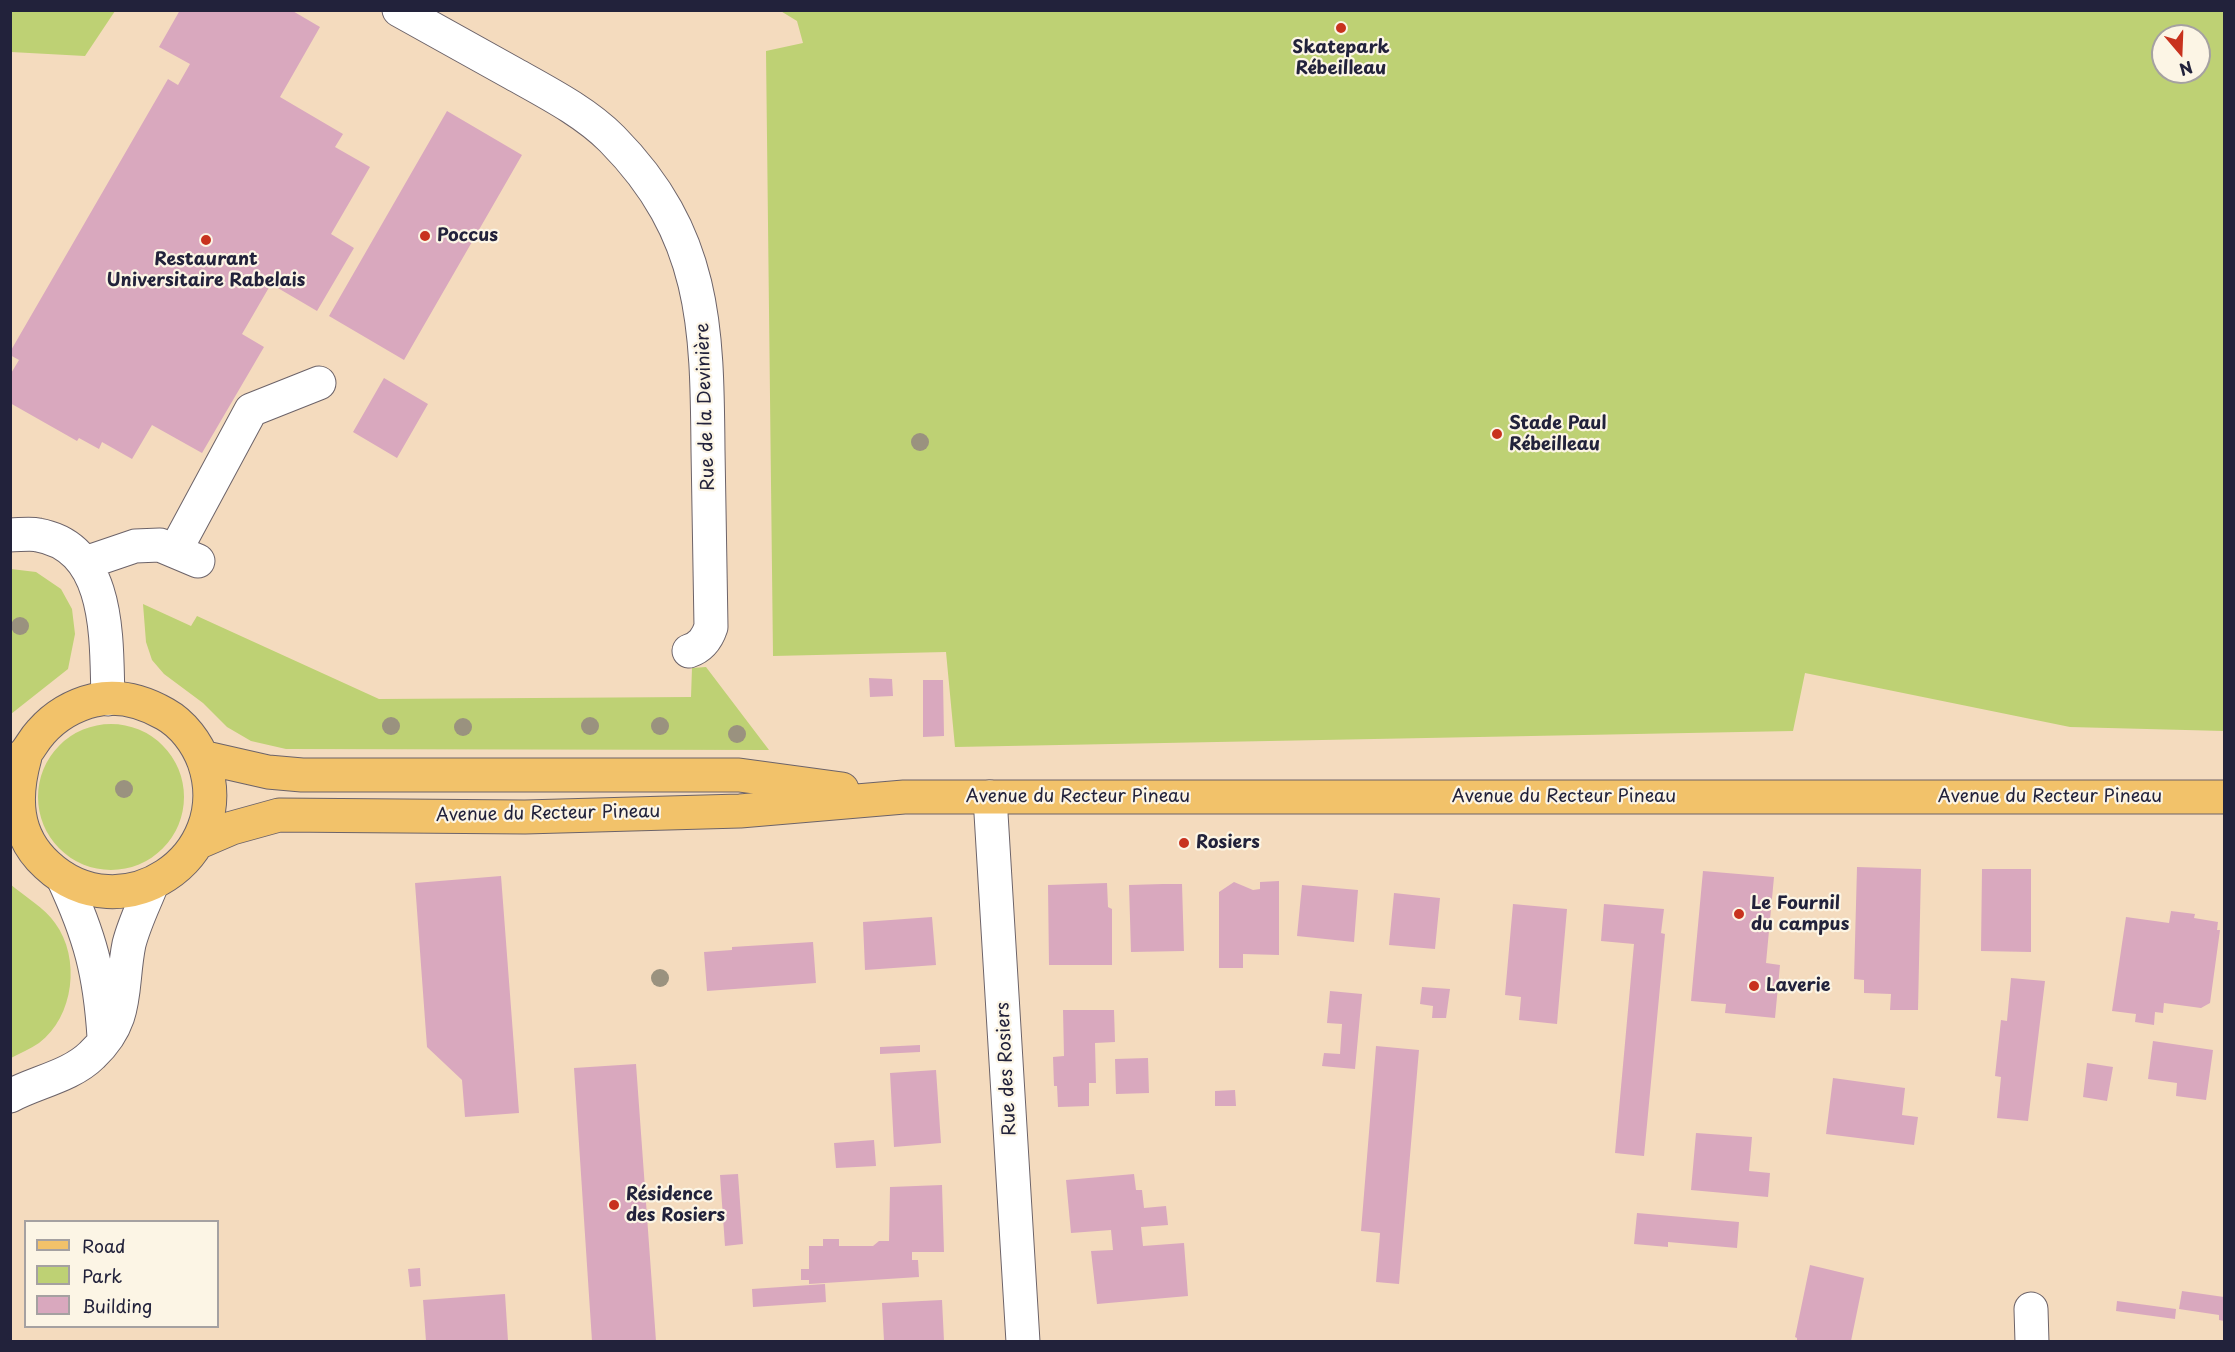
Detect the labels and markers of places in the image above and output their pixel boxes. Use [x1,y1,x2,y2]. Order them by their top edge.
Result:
marker: Skatepark Rébeilleau [1334,21,1348,35]
place label: Skatepark Rébeilleau [1292,37,1390,80]
place label: Poccus [437,225,498,247]
marker: Poccus [418,229,432,243]
marker: Restaurant Universitaire Rabelais [199,233,213,247]
place label: Restaurant Universitaire Rabelais [107,249,305,292]
place label: Stade Paul Rébeilleau [1509,413,1606,456]
marker: Stade Paul Rébeilleau [1490,427,1504,441]
place label: Rosiers [1196,832,1260,854]
marker: Rosiers [1177,836,1191,850]
place label: Le Fournil du campus [1751,893,1849,936]
marker: Le Fournil du campus [1732,907,1746,921]
place label: Laverie [1766,975,1831,997]
marker: Laverie [1747,979,1761,993]
place label: Résidence des Rosiers [626,1184,725,1226]
marker: Résidence des Rosiers [607,1198,621,1212]

